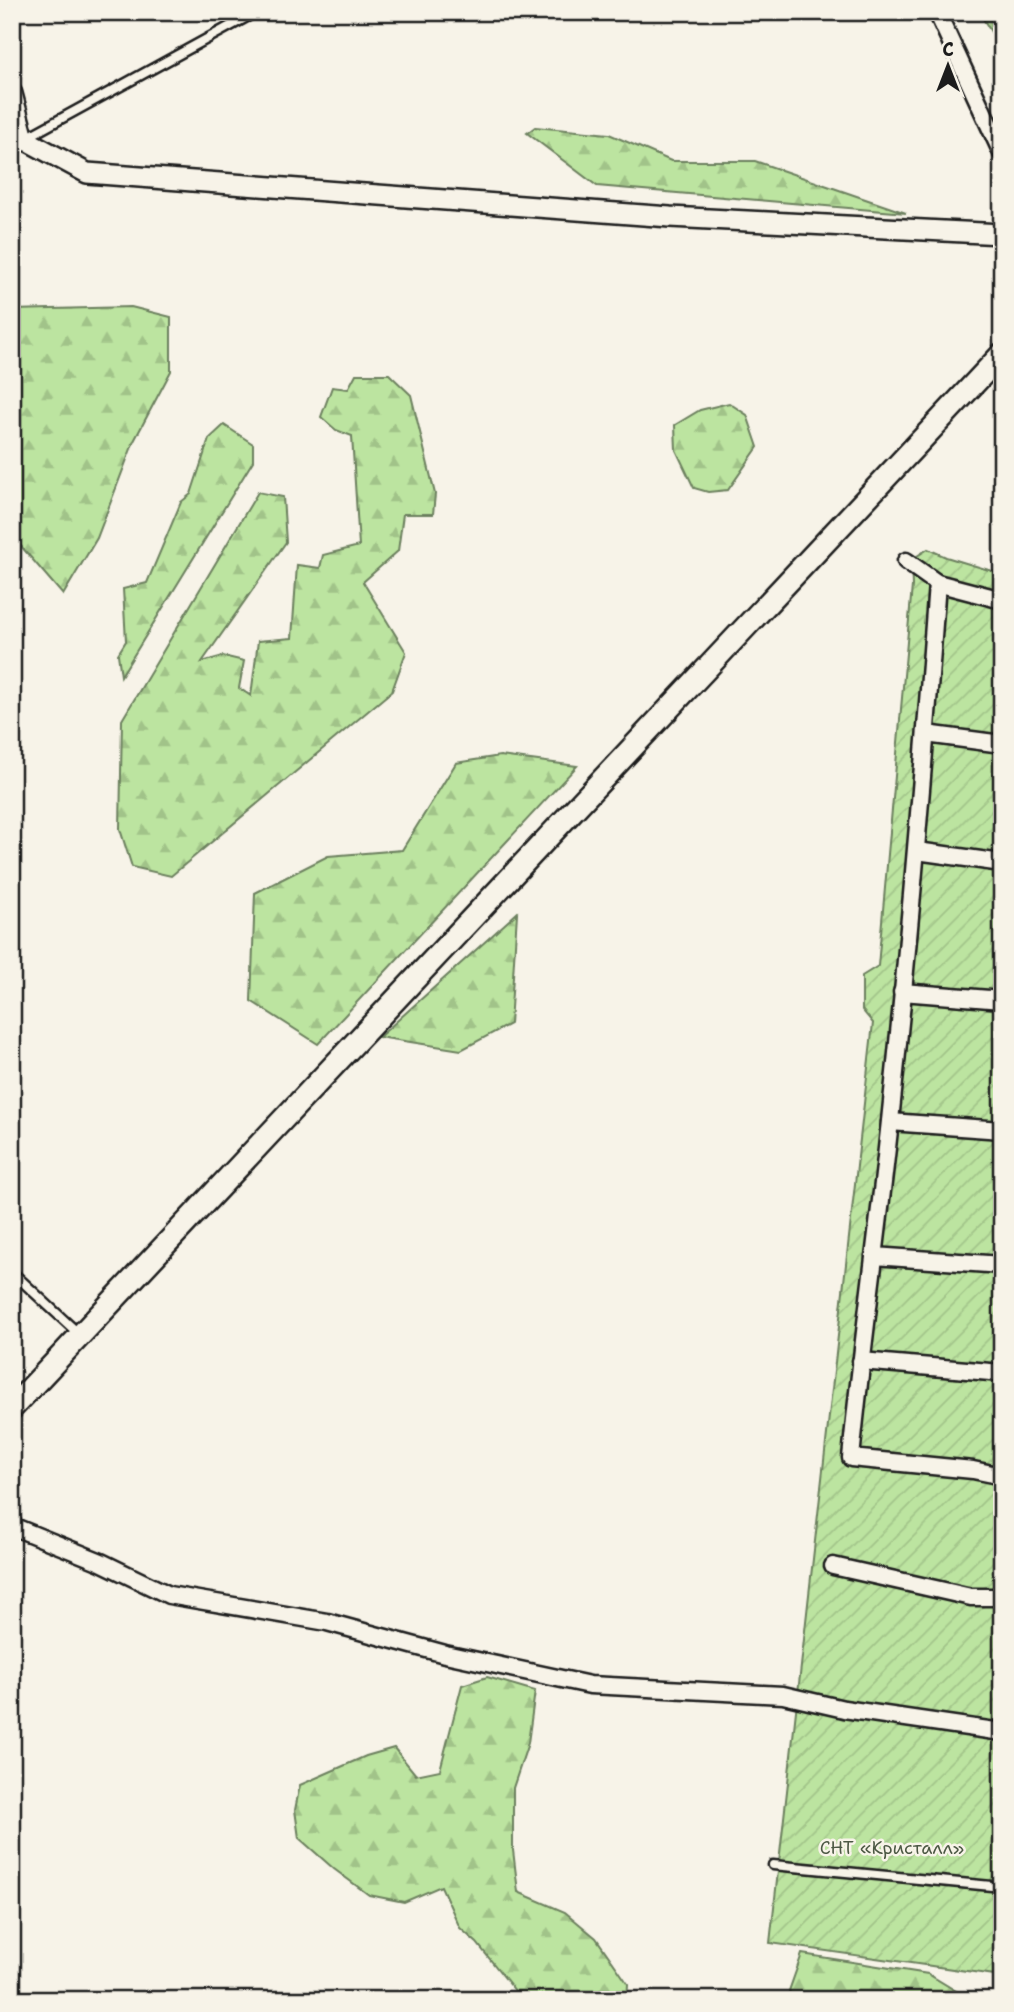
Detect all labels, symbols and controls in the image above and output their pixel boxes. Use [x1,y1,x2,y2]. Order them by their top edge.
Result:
north arrow [912,32,982,102]
text: С [942,37,954,62]
park label: СНТ «Кристалл» [820,1836,964,1860]

